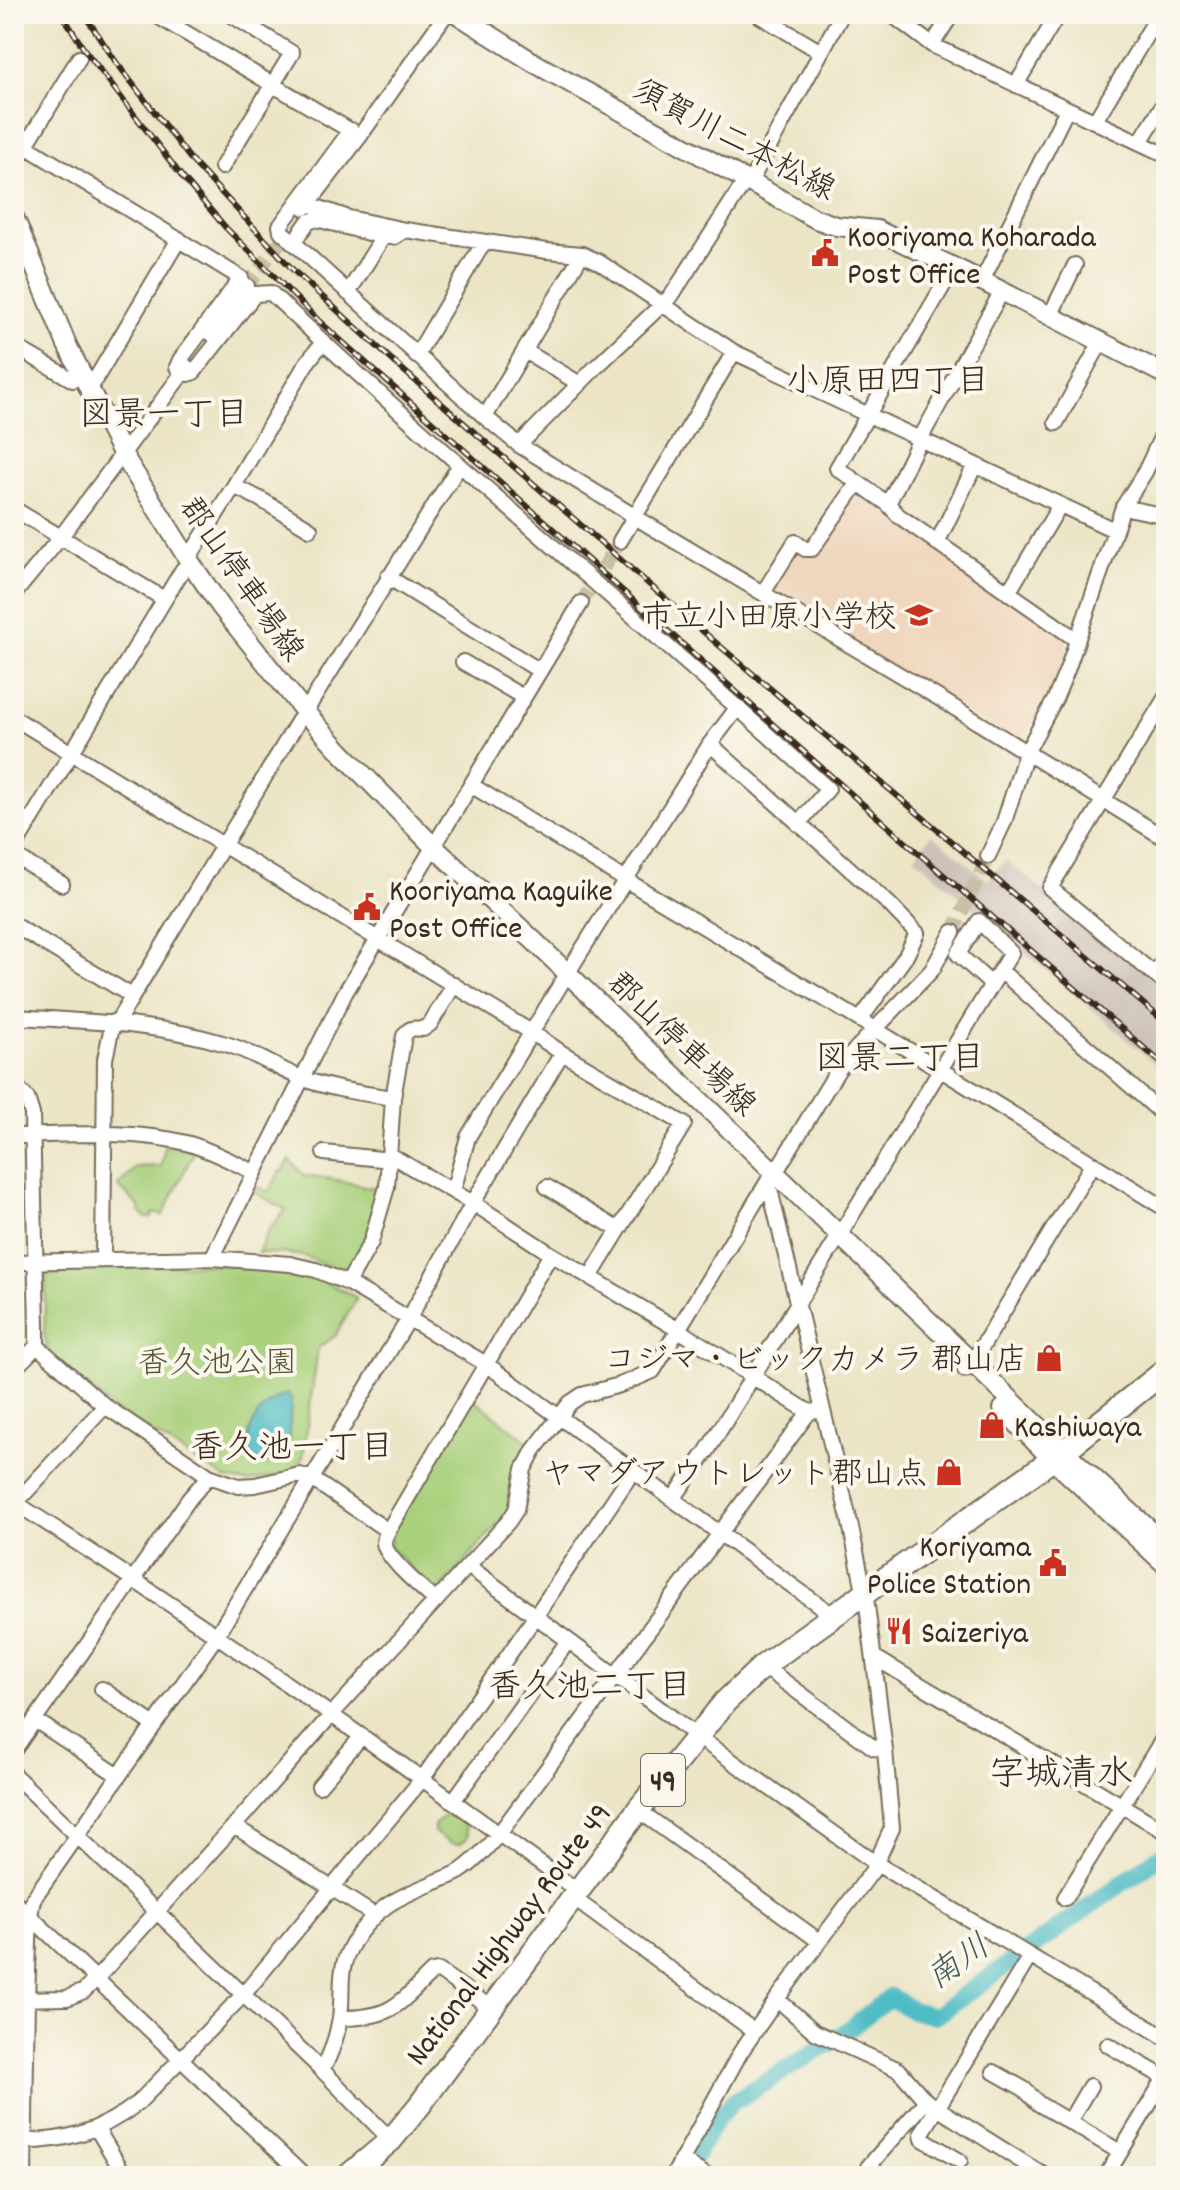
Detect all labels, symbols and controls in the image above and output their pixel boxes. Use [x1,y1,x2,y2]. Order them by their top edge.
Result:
street label: 須賀川二本松線 [623,70,842,215]
place label: Kooriyama Koharada Post Office [847,217,1097,300]
public building icon: Kooriyama Koharada Post Office [810,238,840,268]
district label: 小原田四丁目 [786,360,990,409]
district label: 図景一丁目 [79,393,249,442]
street label: 郡山停車場線 [165,489,313,673]
place label: 市立小田原小学校 [641,597,897,643]
school or university icon: 市立小田原小学校 [904,600,934,630]
place label: Kooriyama Kaguike Post Office [389,871,613,954]
public building icon: Kooriyama Kaguike Post Office [352,892,382,922]
street label: 郡山停車場線 [594,963,765,1130]
district label: 図景二丁目 [815,1037,985,1086]
place label: コジマ・ビックカメラ 郡山店 [604,1340,1027,1386]
park label: 香久池公園 [137,1343,297,1389]
shop icon: コジマ・ビックカメラ 郡山店 [1034,1343,1064,1373]
place label: Kashiwaya [1014,1407,1142,1453]
shop icon: Kashiwaya [977,1410,1007,1440]
district label: 香久池一丁目 [190,1426,394,1475]
place label: ヤマダアウトレット郡山点 [542,1454,927,1500]
shop icon: ヤマダアウトレット郡山点 [934,1457,964,1487]
place label: Koriyama Police Station [867,1527,1032,1610]
public building icon: Koriyama Police Station [1038,1548,1068,1578]
place label: Saizeriya [921,1613,1029,1659]
restaurant icon: Saizeriya [884,1616,914,1646]
district label: 香久池二丁目 [488,1665,692,1714]
district label: 字城清水 [989,1751,1133,1803]
road number: 49 [641,1754,685,1806]
street label: National Highway Route 49 [397,1795,625,2077]
water label: 南川 [918,1925,1002,2004]

